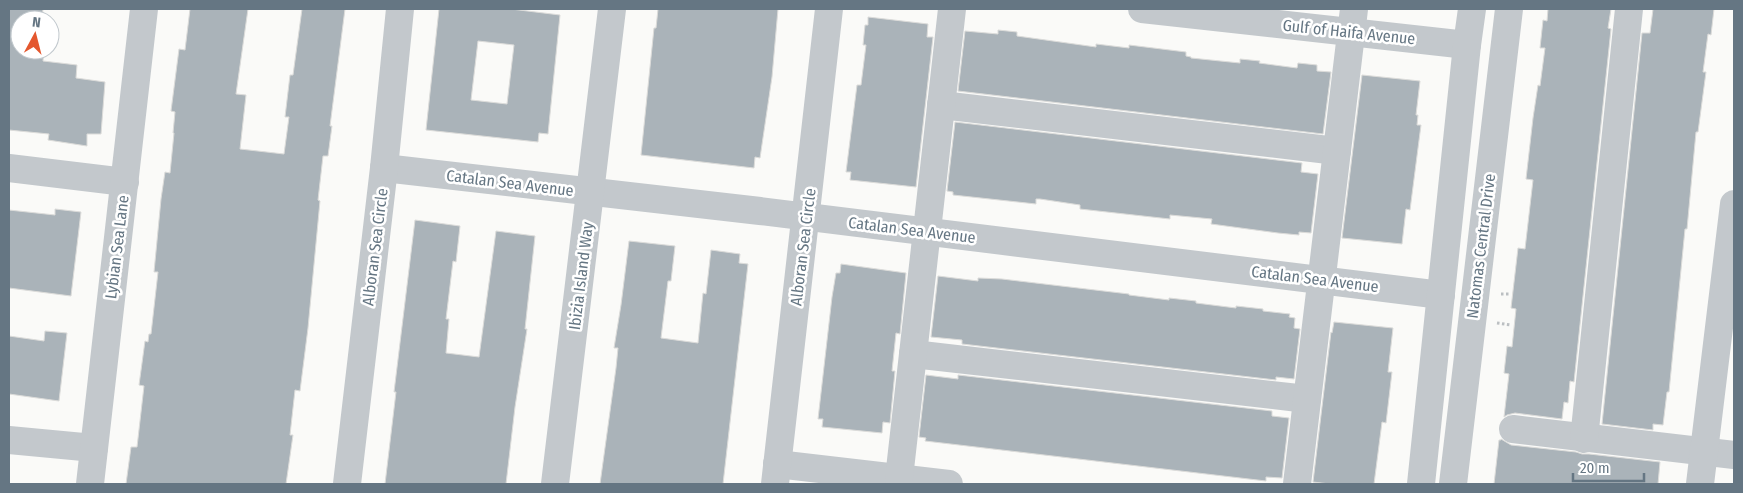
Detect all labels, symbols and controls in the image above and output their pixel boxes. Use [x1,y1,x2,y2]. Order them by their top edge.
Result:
north arrow [10,10,60,60]
text: N [31,14,42,32]
street label: Gulf of Haifa Avenue [1282,16,1416,48]
street label: Catalan Sea Avenue [445,166,575,200]
street label: Natomas Central Drive [1463,173,1499,319]
street label: Alboran Sea Circle [358,187,392,307]
street label: Alboran Sea Circle [786,187,820,307]
street label: Lybian Sea Lane [101,194,133,300]
street label: Catalan Sea Avenue [847,213,977,247]
street label: Ibizia Island Way [565,220,597,331]
street label: Catalan Sea Avenue [1250,262,1380,296]
scale bar [1573,450,1644,482]
text: 20 m [1580,459,1610,477]

